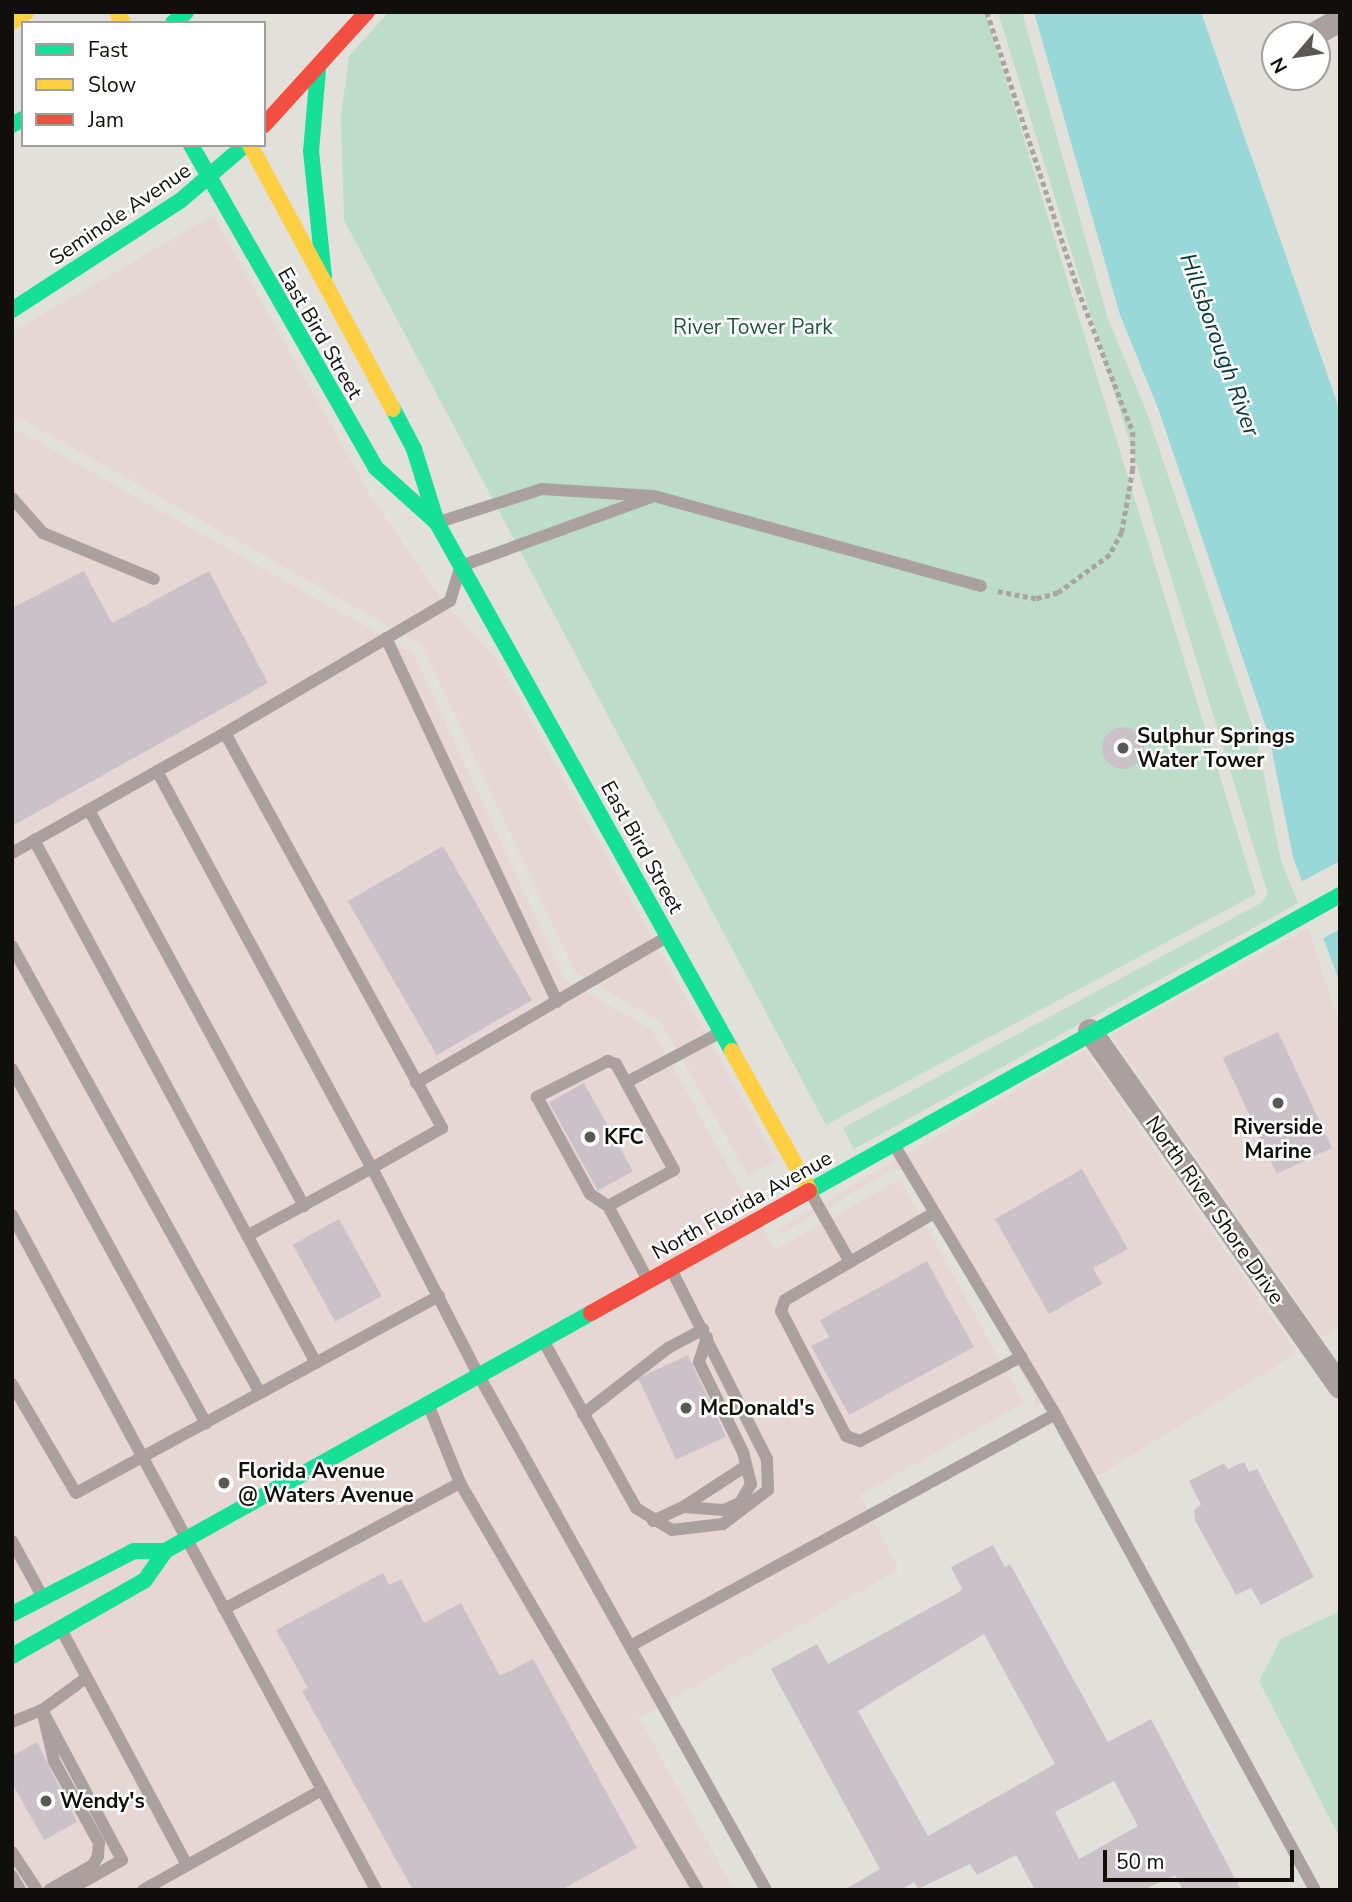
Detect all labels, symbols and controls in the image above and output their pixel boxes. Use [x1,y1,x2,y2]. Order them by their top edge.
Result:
legend [21,21,266,147]
north arrow [1261,21,1331,91]
text: Fast [88,36,128,64]
text: N [1265,53,1294,78]
text: Slow [88,71,136,99]
text: Jam [88,106,124,134]
street label: Seminole Avenue [45,158,195,270]
water label: Hillsborough River [1173,250,1265,440]
street label: East Bird Street [272,263,368,403]
park label: River Tower Park [673,314,833,340]
place label: Sulphur Springs Water Tower [1137,723,1295,773]
marker: Sulphur Springs Water Tower [1115,740,1131,756]
street label: East Bird Street [595,776,689,918]
marker: Riverside Marine [1270,1095,1286,1111]
street label: North River Shore Drive [1140,1111,1290,1309]
place label: Riverside Marine [1233,1114,1323,1164]
place label: KFC [604,1124,644,1150]
marker: KFC [582,1129,598,1145]
street label: North Florida Avenue [648,1145,836,1265]
place label: McDonald's [700,1395,815,1421]
marker: McDonald's [678,1400,694,1416]
place label: Florida Avenue @ Waters Avenue [238,1458,414,1508]
marker: Florida Avenue @ Waters Avenue [216,1475,232,1491]
place label: Wendy's [60,1788,145,1814]
marker: Wendy's [38,1793,54,1809]
scale bar [1107,1836,1298,1880]
text: 50 m [1116,1848,1165,1876]

